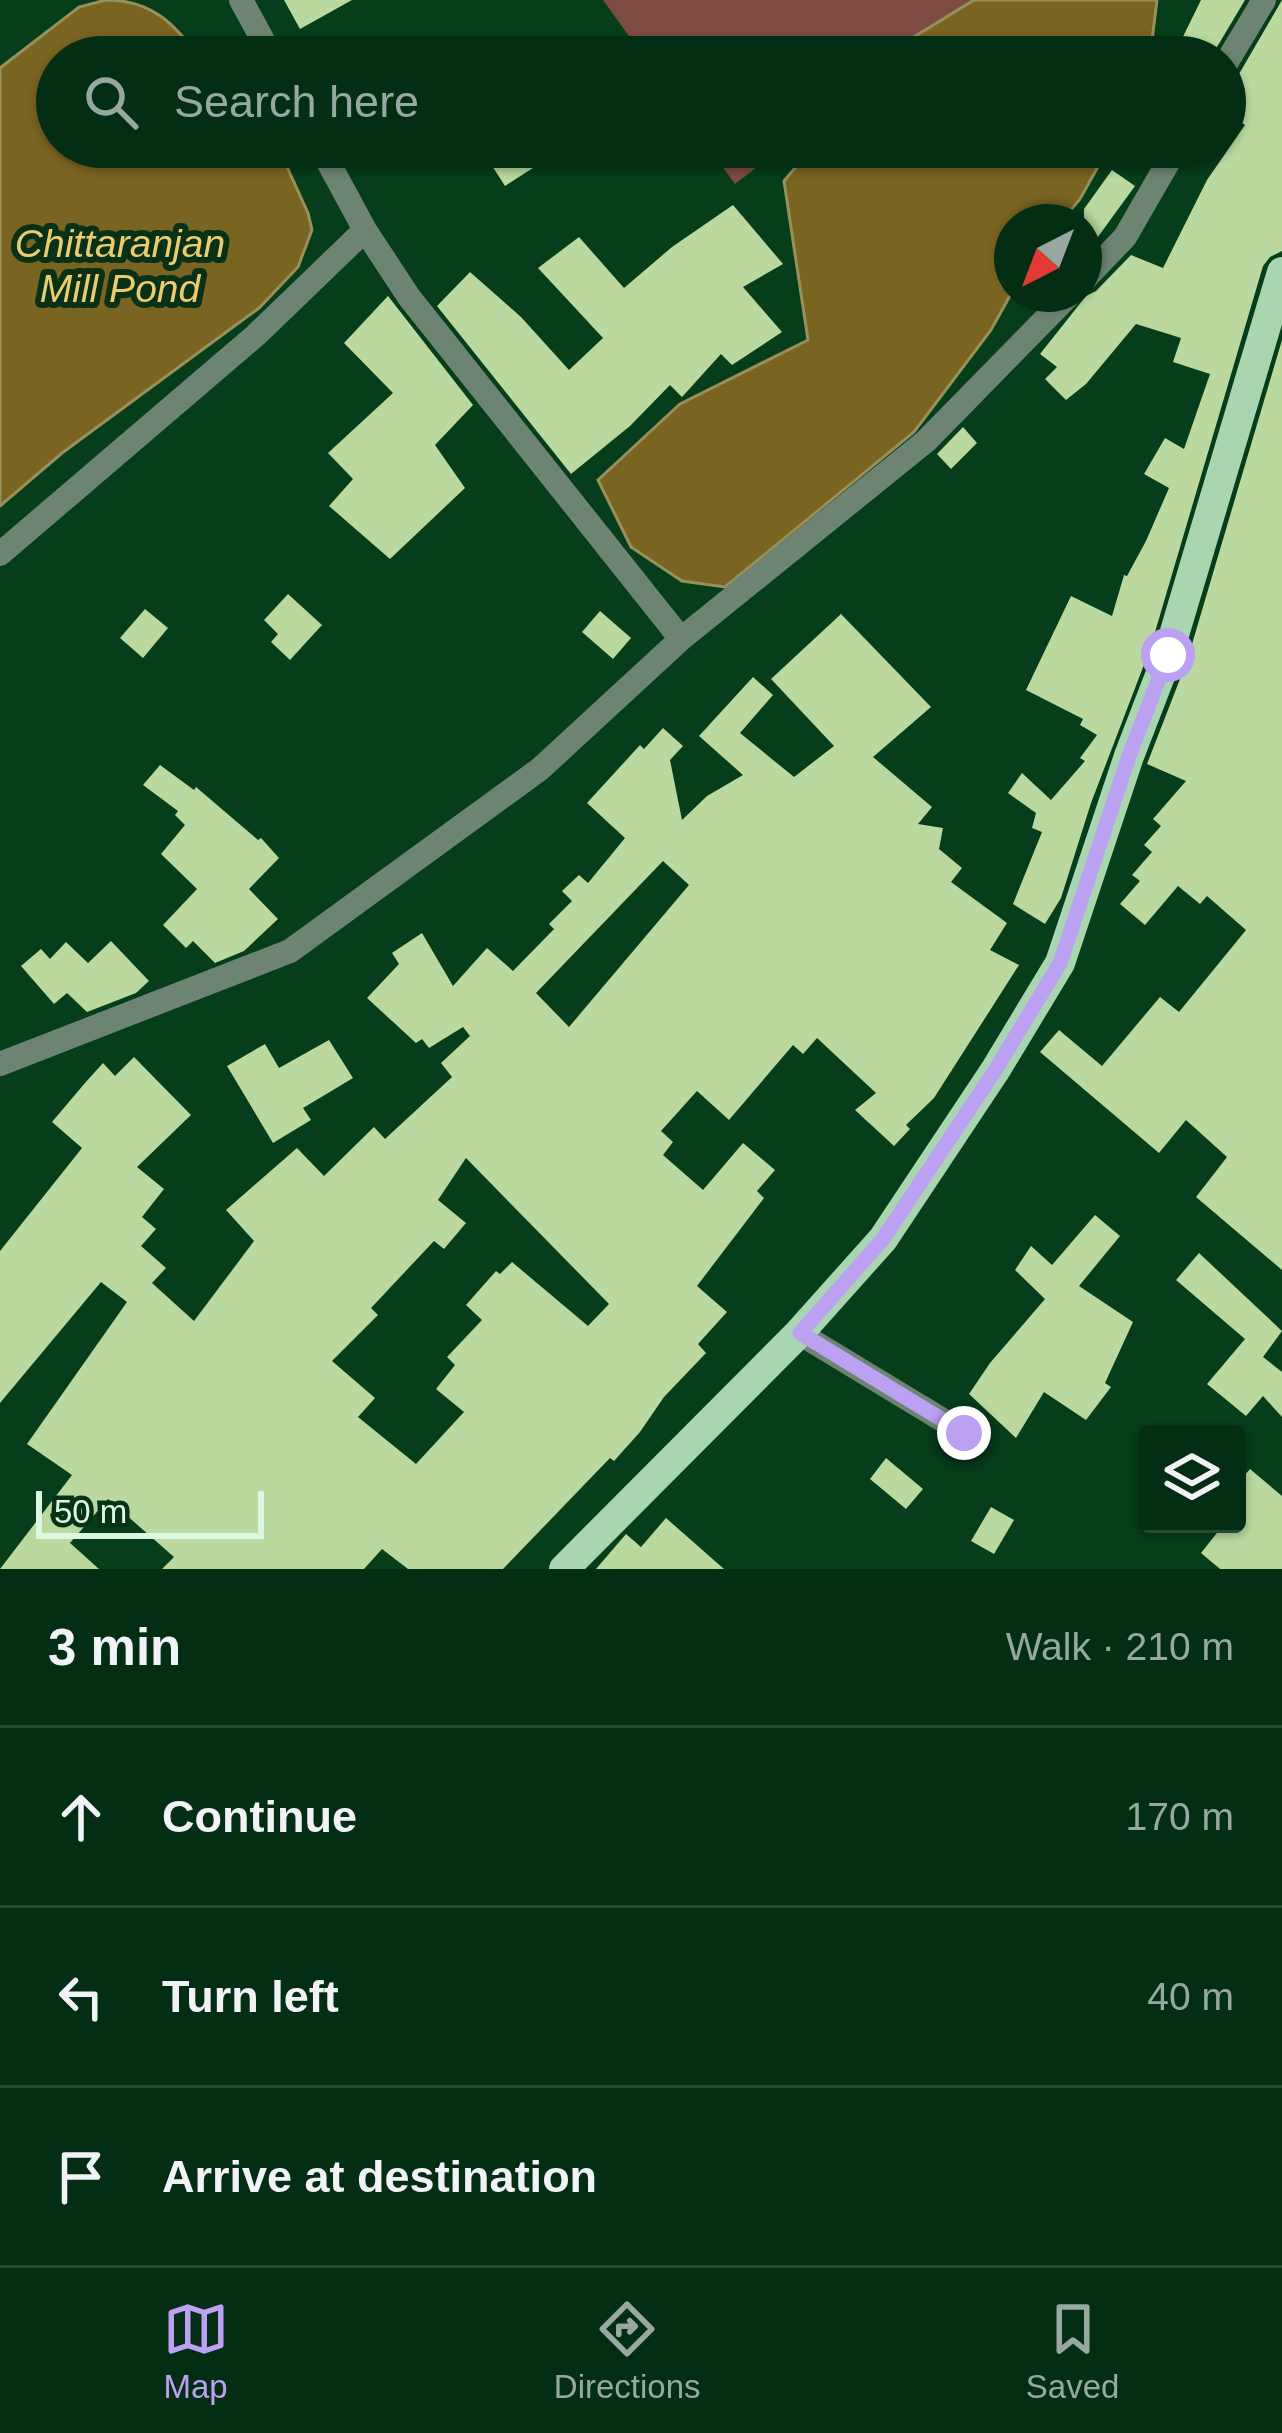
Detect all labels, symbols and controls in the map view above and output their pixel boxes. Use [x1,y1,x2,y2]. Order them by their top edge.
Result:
search box [36,36,1246,168]
icon: search [78,69,144,135]
text: Search here [174,76,419,127]
north arrow [994,204,1102,312]
water label: Chittaranjan Mill Pond [15,222,225,310]
route start [1141,628,1195,682]
route end [937,1406,991,1460]
map controls [1138,1425,1246,1533]
button: layers [1138,1425,1246,1533]
scale bar [36,1485,264,1538]
text: 50 m [54,1493,127,1530]
text: 3 min [48,1619,181,1676]
text: Walk · 210 m [1006,1625,1234,1668]
icon: ahead [48,1784,114,1850]
text: Continue [162,1791,357,1842]
text: 170 m [1126,1795,1234,1838]
icon: left [48,1964,114,2030]
text: Turn left [162,1971,339,2022]
text: 40 m [1147,1975,1234,2018]
icon: arrive [48,2144,114,2210]
text: Arrive at destination [162,2151,597,2202]
tab: Map [163,2296,229,2406]
tab: Directions [554,2296,701,2406]
tab: Saved [1026,2296,1119,2406]

